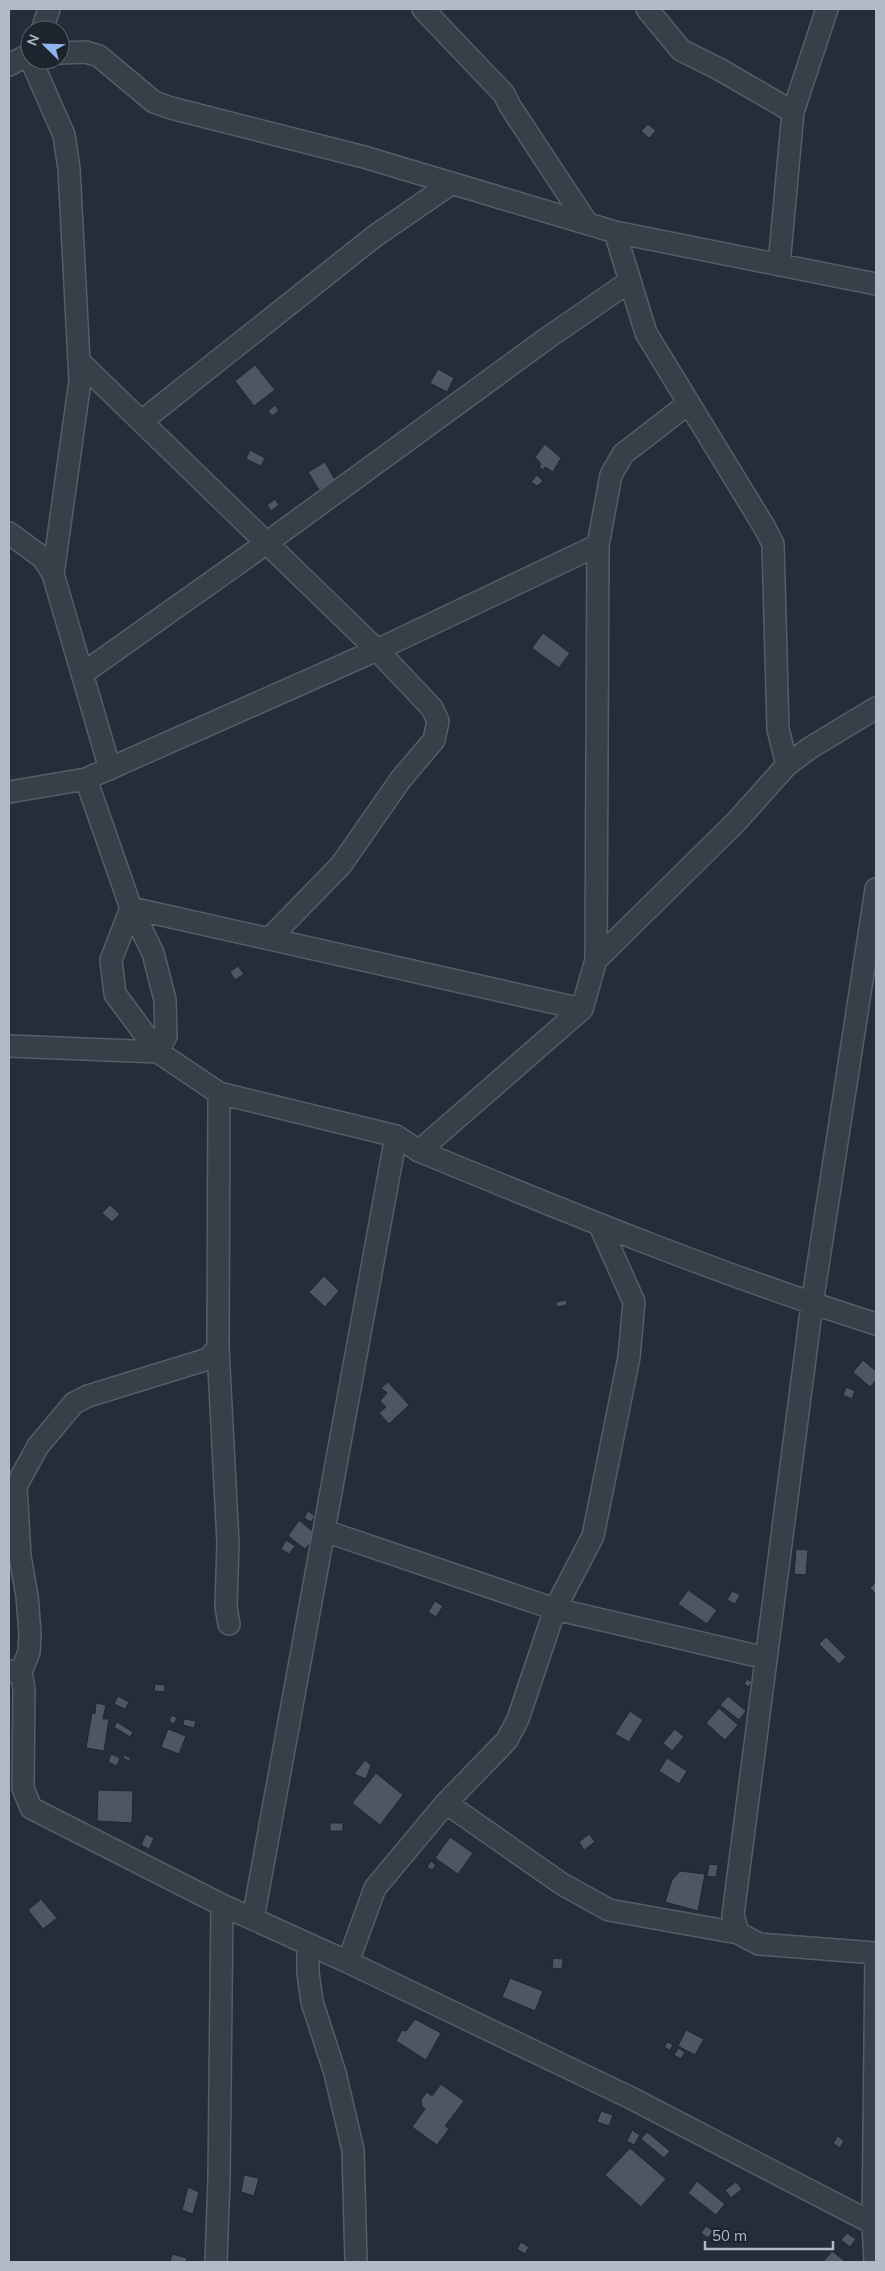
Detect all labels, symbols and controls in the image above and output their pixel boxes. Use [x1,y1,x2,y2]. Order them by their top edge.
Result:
north arrow [20,20,70,70]
text: N [23,32,43,48]
scale bar [705,2218,832,2250]
text: 50 m [712,2226,747,2245]

